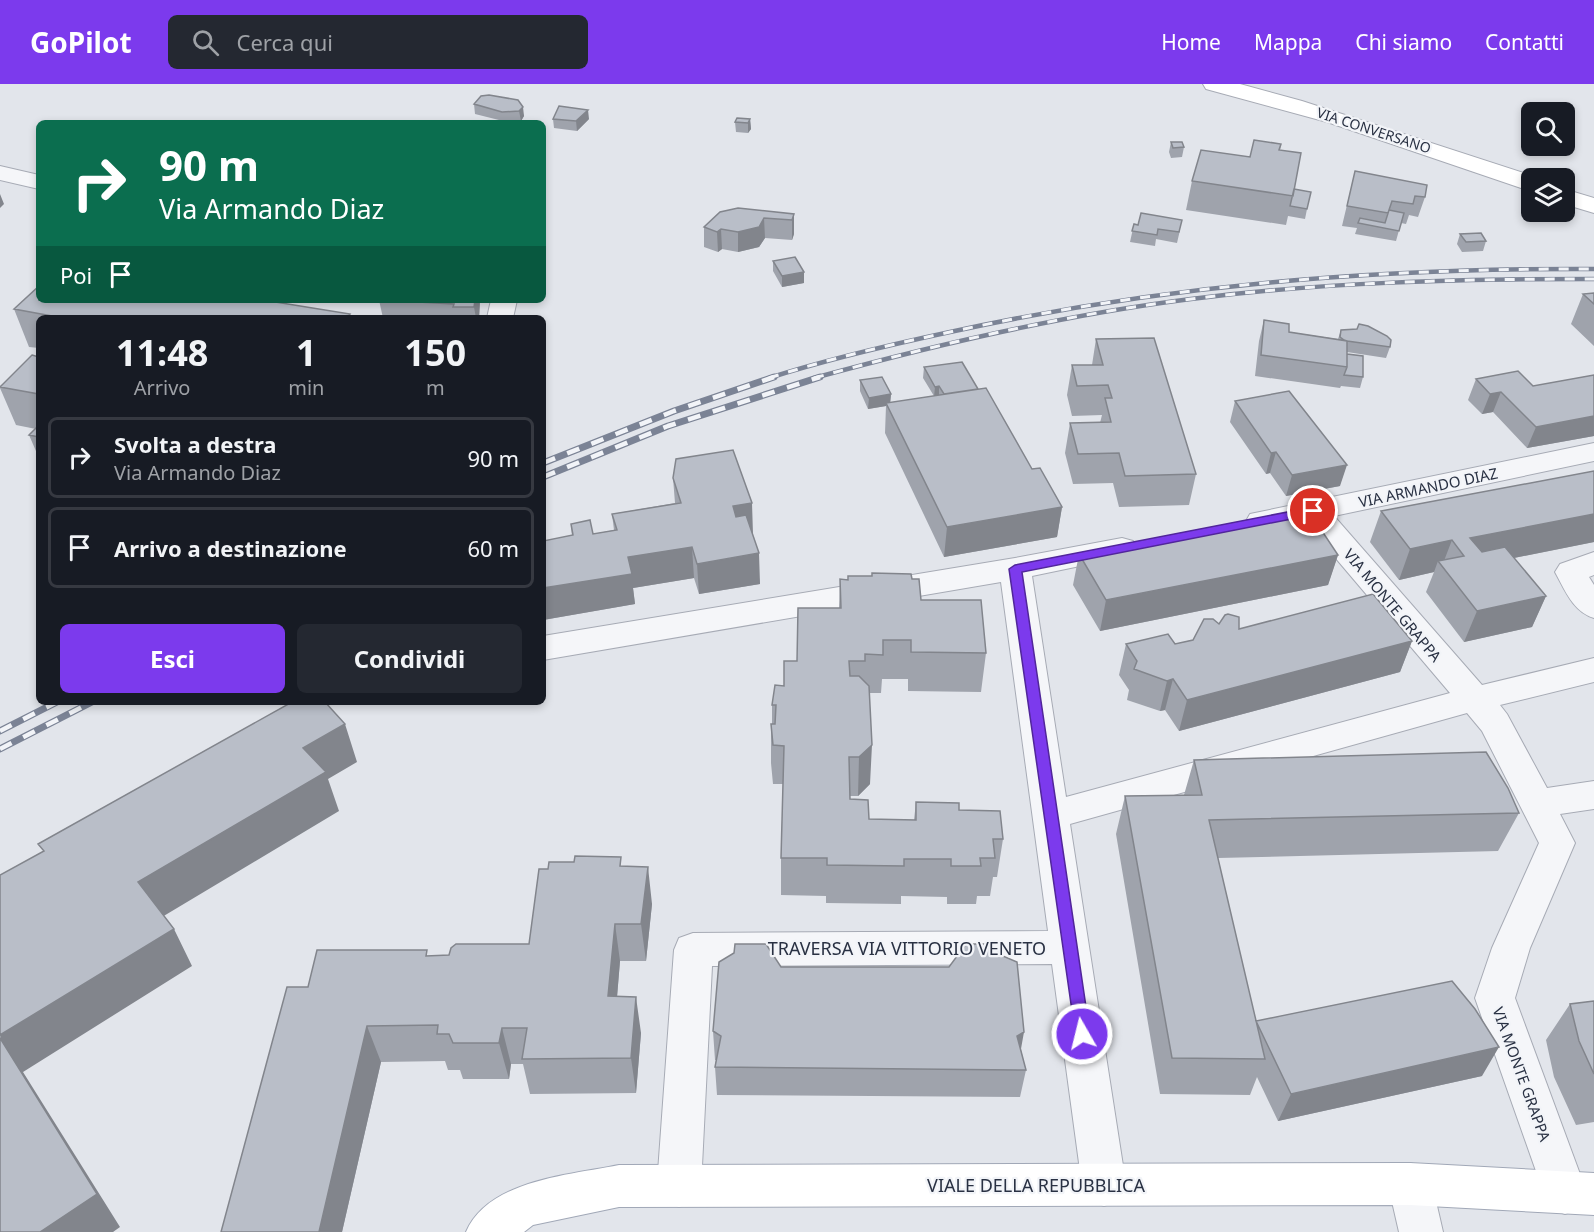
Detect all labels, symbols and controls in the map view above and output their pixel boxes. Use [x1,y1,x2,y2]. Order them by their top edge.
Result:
search box [168,15,588,69]
text: GoPilot [30,23,132,61]
icon: search [189,26,222,59]
text: Cerca qui [237,27,333,57]
text: Home [1161,28,1221,56]
text: Mappa [1254,28,1322,56]
text: Chi siamo [1355,28,1452,56]
text: Contatti [1485,28,1564,56]
map controls [1521,102,1575,222]
button: search [1521,102,1575,156]
street label: VIA CONVERSANO [1314,103,1434,157]
text: 90 m [159,136,259,193]
icon: right [60,144,138,222]
button: layers [1521,168,1575,222]
text: Via Armando Diaz [159,190,384,227]
icon: arrive [104,258,137,291]
text: Poi [60,260,92,290]
text: 11:48 [116,328,208,377]
text: 1 [296,328,317,377]
text: 150 [404,328,466,377]
text: Arrivo [134,374,190,401]
text: min [288,374,324,401]
text: m [426,374,445,401]
text: Svolta a destra [114,429,277,459]
icon: right [63,441,96,474]
text: 90 m [468,443,519,473]
text: Via Armando Diaz [114,459,281,486]
street label: VIA ARMANDO DIAZ [1357,462,1499,512]
pin [1287,485,1338,536]
icon: arrive [1296,494,1329,527]
icon: arrive [63,531,96,564]
text: Arrivo a destinazione [114,533,347,563]
text: 60 m [468,533,519,563]
street label: VIA MONTE GRAPPA [1340,544,1446,666]
button: Esci [60,624,285,693]
button: Condividi [297,624,522,693]
street label: TRAVERSA VIA VITTORIO VENETO [768,936,1046,960]
position arrow [1050,1002,1114,1066]
street label: VIA MONTE GRAPPA [1488,1004,1556,1144]
street label: VIALE DELLA REPUBBLICA [927,1173,1145,1197]

